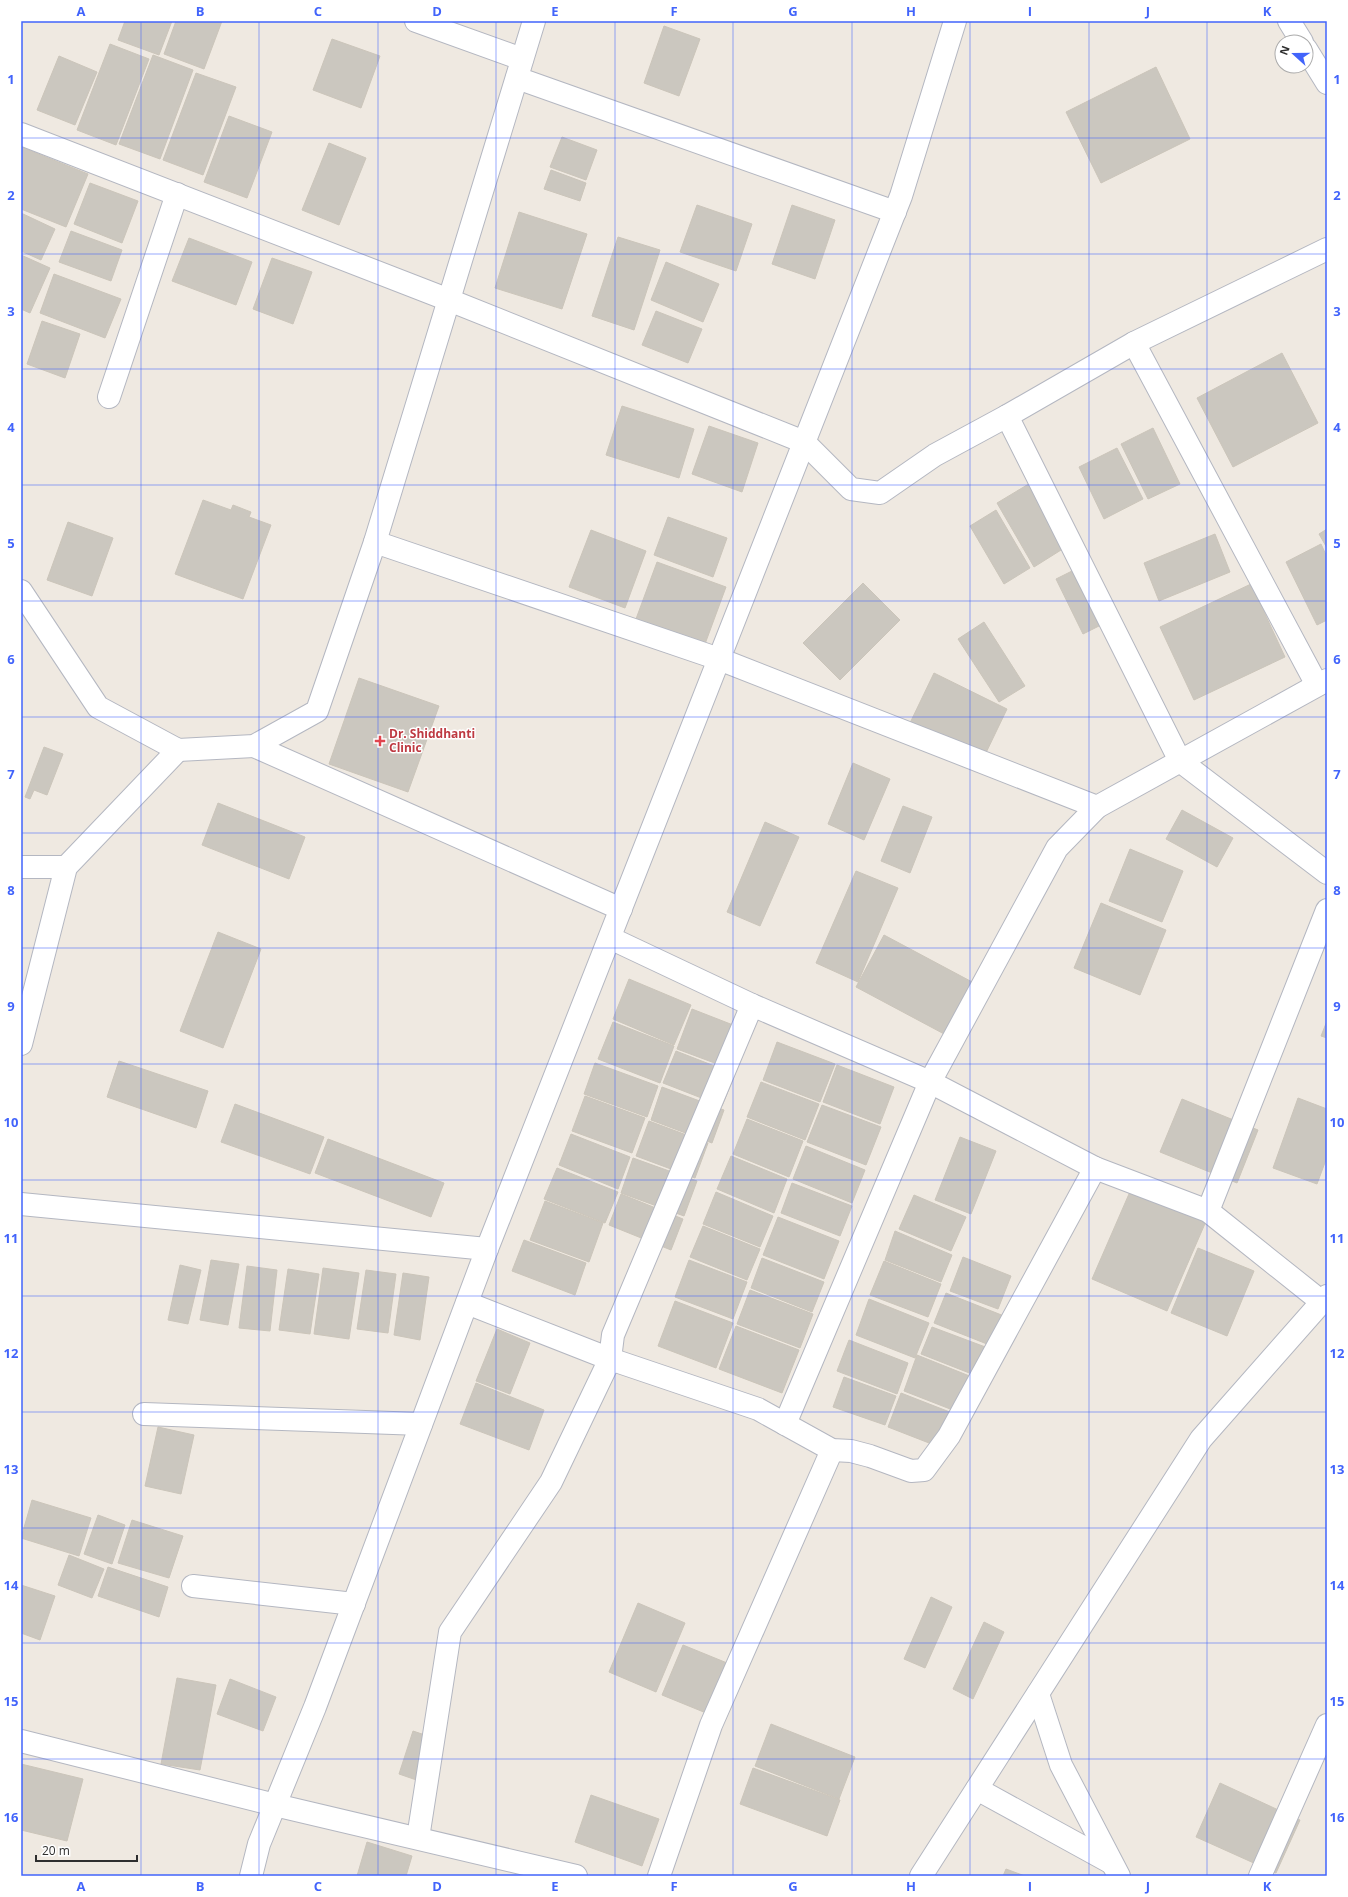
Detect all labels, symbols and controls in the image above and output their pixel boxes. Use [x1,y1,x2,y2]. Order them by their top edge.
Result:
text: A [77,2,86,20]
text: B [196,2,205,20]
text: C [314,2,322,20]
text: D [432,2,442,20]
text: E [551,2,559,20]
text: F [670,2,678,20]
text: G [788,2,798,20]
text: H [906,2,916,20]
text: I [1028,2,1032,20]
text: J [1145,2,1150,20]
text: K [1263,2,1272,20]
north arrow [1274,34,1314,74]
text: N [1276,43,1293,57]
text: 1 [7,70,15,88]
text: 1 [1333,70,1341,88]
text: 2 [7,186,15,204]
text: 2 [1333,186,1341,204]
text: 3 [7,302,15,320]
text: 3 [1333,302,1341,320]
text: 4 [7,418,15,436]
text: 4 [1333,418,1341,436]
text: 5 [7,534,15,552]
text: 5 [1333,534,1341,552]
text: 6 [7,650,15,668]
text: 6 [1333,650,1341,668]
place label: Dr. Shiddhanti Clinic [389,725,475,756]
marker: Dr. Shiddhanti Clinic [374,735,386,747]
text: 7 [7,765,15,783]
text: 7 [1333,765,1341,783]
text: 8 [7,881,15,899]
text: 8 [1333,881,1341,899]
text: 9 [7,997,15,1015]
text: 9 [1333,997,1341,1015]
text: 10 [4,1113,18,1131]
text: 10 [1330,1113,1344,1131]
text: 11 [4,1229,18,1247]
text: 11 [1330,1229,1344,1247]
text: 12 [4,1344,19,1362]
text: 12 [1330,1344,1345,1362]
text: 13 [4,1460,18,1478]
text: 13 [1330,1460,1344,1478]
text: 14 [4,1576,19,1594]
text: 14 [1330,1576,1345,1594]
text: 15 [4,1692,18,1710]
text: 15 [1330,1692,1344,1710]
text: 16 [4,1808,19,1826]
text: 16 [1330,1808,1345,1826]
scale bar [36,1837,137,1863]
text: 20 m [42,1842,70,1859]
text: A [77,1877,86,1895]
text: B [196,1877,205,1895]
text: C [314,1877,322,1895]
text: D [432,1877,442,1895]
text: E [551,1877,559,1895]
text: F [670,1877,678,1895]
text: G [788,1877,798,1895]
text: H [906,1877,916,1895]
text: I [1028,1877,1032,1895]
text: J [1145,1877,1150,1895]
text: K [1263,1877,1272,1895]

